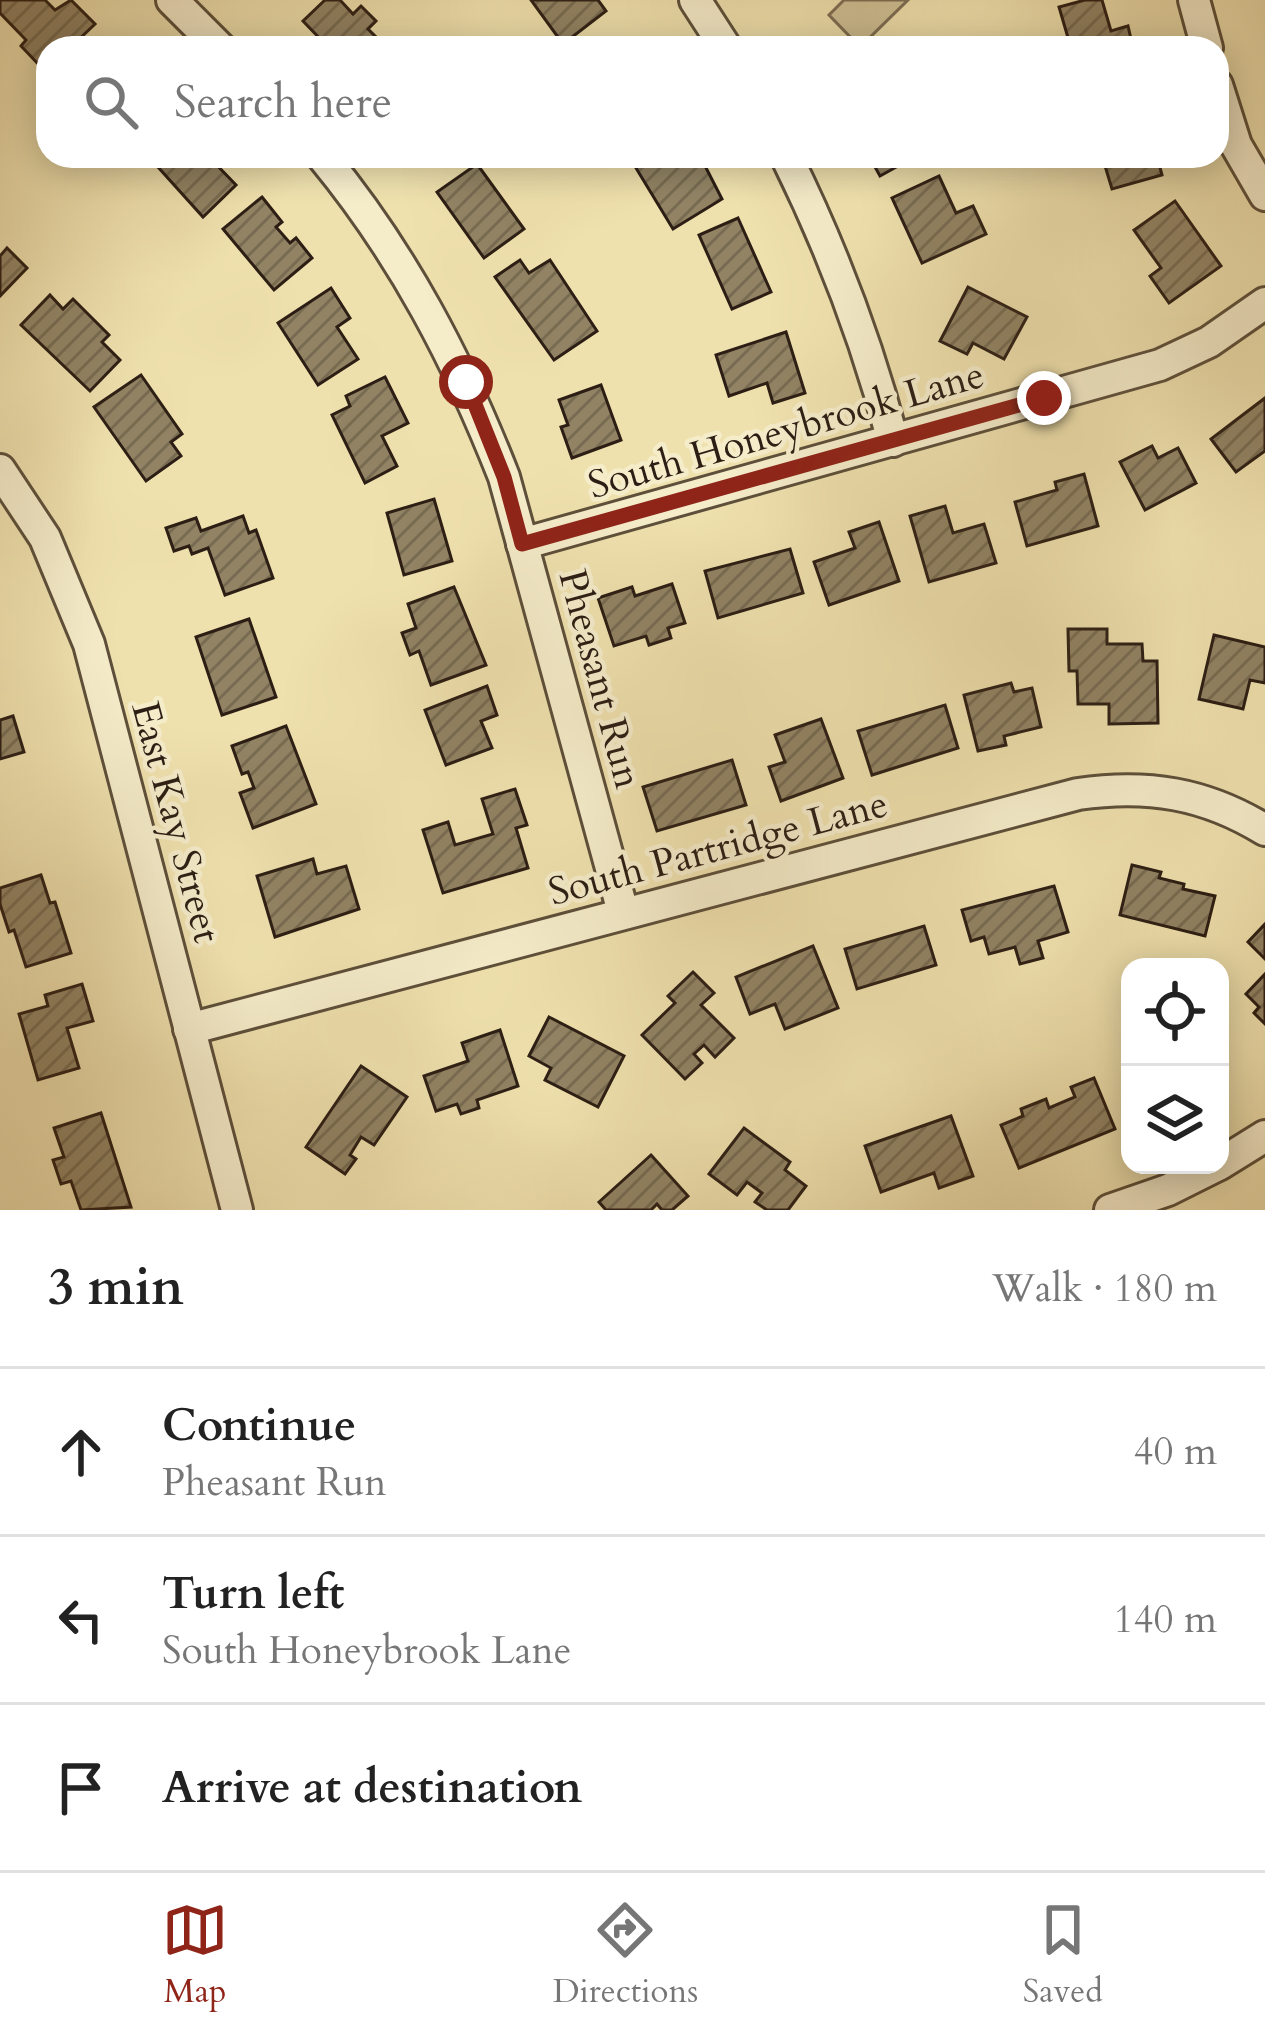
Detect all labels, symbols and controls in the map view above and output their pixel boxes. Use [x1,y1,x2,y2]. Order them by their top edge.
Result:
search box [36,36,1229,168]
icon: search [78,69,144,135]
text: Search here [174,72,392,133]
street label: South Honeybrook Lane [582,348,990,512]
route start [439,355,493,409]
route end [1017,371,1071,425]
street label: Pheasant Run [545,564,655,794]
street label: East Kay Street [118,696,234,948]
street label: South Partridge Lane [543,777,893,919]
map controls [1121,958,1229,1174]
button: locate [1121,958,1229,1066]
button: layers [1121,1066,1229,1174]
text: 3 min [48,1253,184,1323]
text: Walk · 180 m [992,1262,1217,1315]
text: Continue [162,1395,356,1456]
icon: ahead [48,1419,114,1485]
text: 40 m [1134,1425,1217,1478]
text: Pheasant Run [162,1456,386,1509]
text: Turn left [162,1563,344,1624]
icon: left [48,1587,114,1653]
text: 140 m [1114,1593,1217,1646]
text: South Honeybrook Lane [162,1624,571,1677]
icon: arrive [48,1755,114,1821]
text: Arrive at destination [162,1757,582,1818]
tab: Map [162,1897,228,2014]
tab: Directions [553,1897,698,2014]
tab: Saved [1023,1897,1103,2014]

